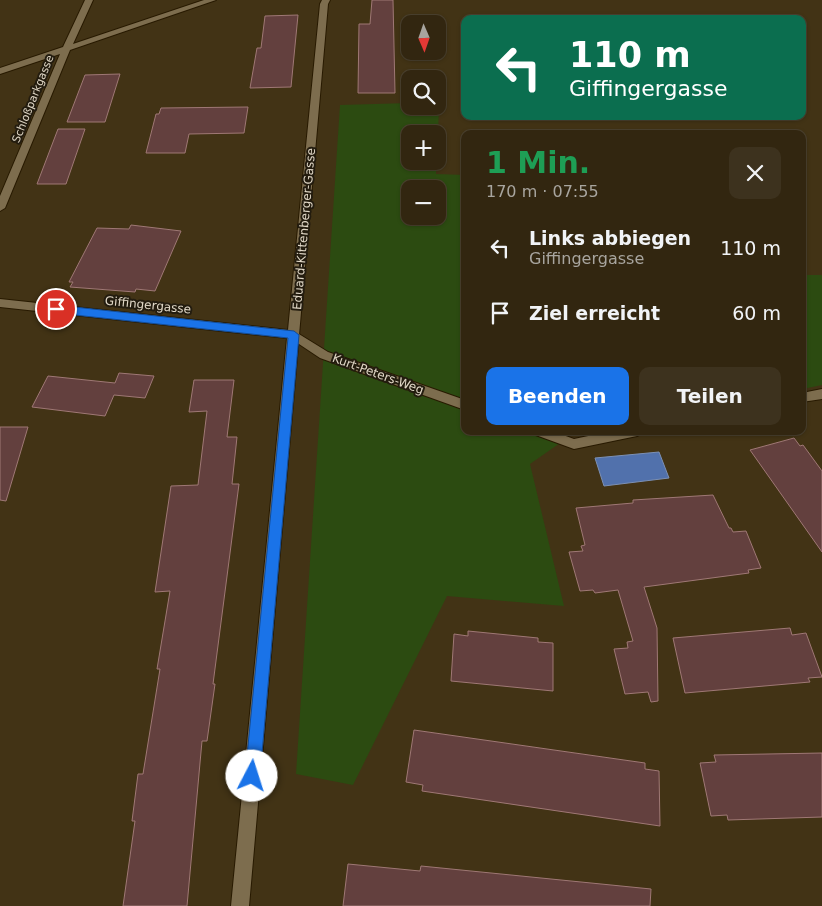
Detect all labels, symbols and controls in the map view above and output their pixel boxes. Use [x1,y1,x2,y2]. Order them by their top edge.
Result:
north arrow [401,15,446,60]
map controls [401,15,446,225]
icon: left [486,35,551,100]
text: 110 m [569,35,691,75]
street label: Schloßparkgasse [9,53,57,145]
button: search [401,70,446,115]
text: Giffingergasse [569,76,727,101]
button: + [401,125,446,170]
text: 1 Min. [486,145,590,180]
street label: Eduard-Kittenberger-Gasse [290,147,318,311]
button: close [729,147,781,199]
button: − [401,180,446,225]
text: 170 m · 07:55 [486,182,599,201]
text: Links abbiegen [529,227,691,249]
icon: left [486,234,514,262]
text: 110 m [720,237,781,259]
text: Giffingergasse [529,249,644,268]
pin [35,288,77,330]
street label: Giffingergasse [104,294,192,316]
icon: arrive [42,295,70,323]
icon: arrive [486,299,514,327]
text: Ziel erreicht [529,302,660,324]
text: 60 m [732,302,781,324]
street label: Kurt-Peters-Weg [330,351,426,397]
button: Beenden [486,367,629,425]
button: Teilen [639,367,781,425]
position arrow [225,749,277,801]

